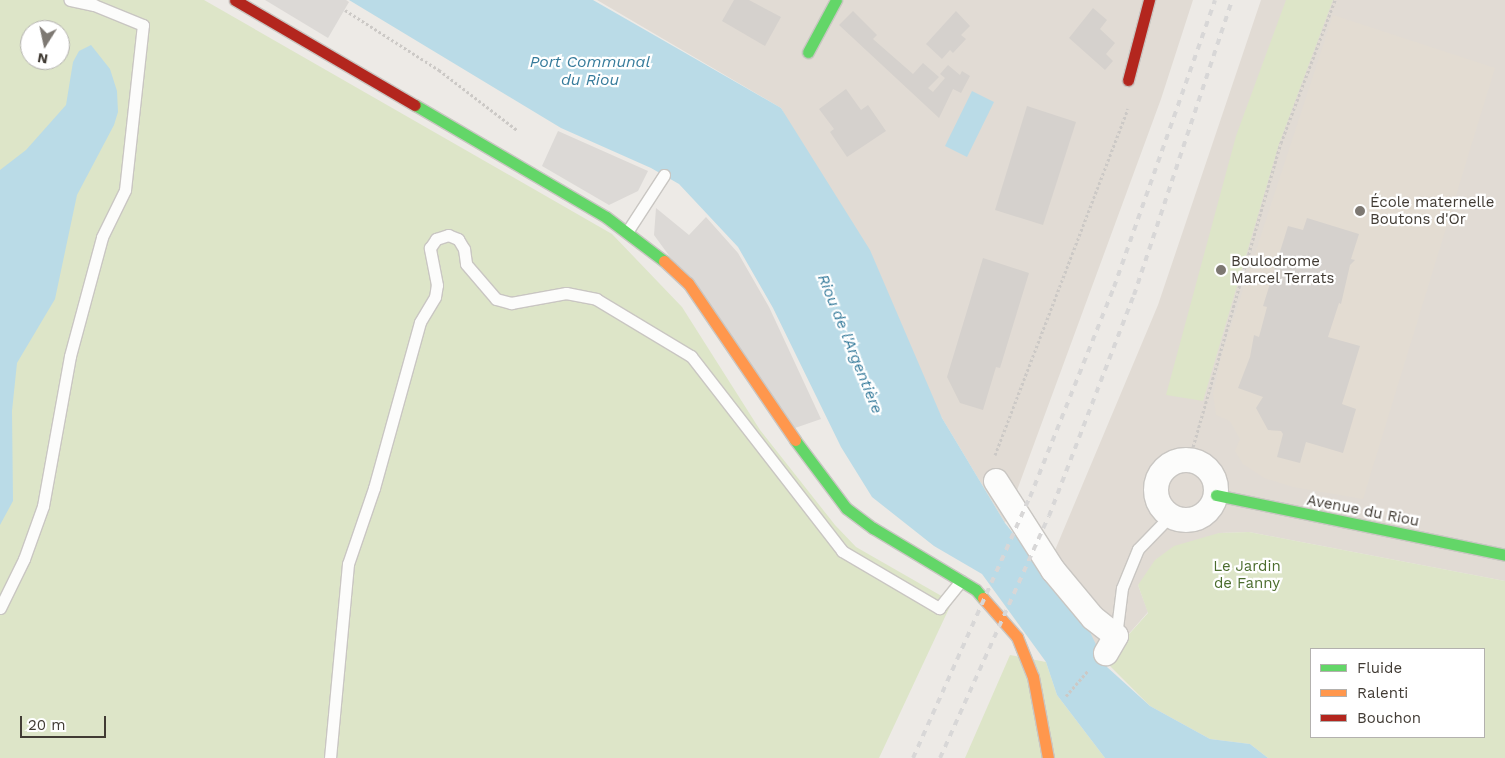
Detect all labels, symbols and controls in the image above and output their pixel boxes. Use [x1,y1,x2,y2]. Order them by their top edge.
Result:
north arrow [20,20,70,70]
text: N [36,50,49,68]
water label: Port Communal du Riou [530,52,650,90]
place label: École maternelle Boutons d'Or [1370,193,1494,228]
marker: École maternelle Boutons d'Or [1354,205,1366,217]
place label: Boulodrome Marcel Terrats [1231,252,1335,287]
marker: Boulodrome Marcel Terrats [1215,264,1227,276]
water label: Riou de l'Argentière [813,271,887,417]
street label: Avenue du Riou [1305,491,1421,531]
park label: Le Jardin de Fanny [1213,557,1281,592]
legend [1310,648,1485,738]
text: Fluide [1357,659,1402,677]
text: Ralenti [1357,684,1408,702]
scale bar [22,706,109,738]
text: Bouchon [1357,709,1421,727]
text: 20 m [28,716,66,734]

